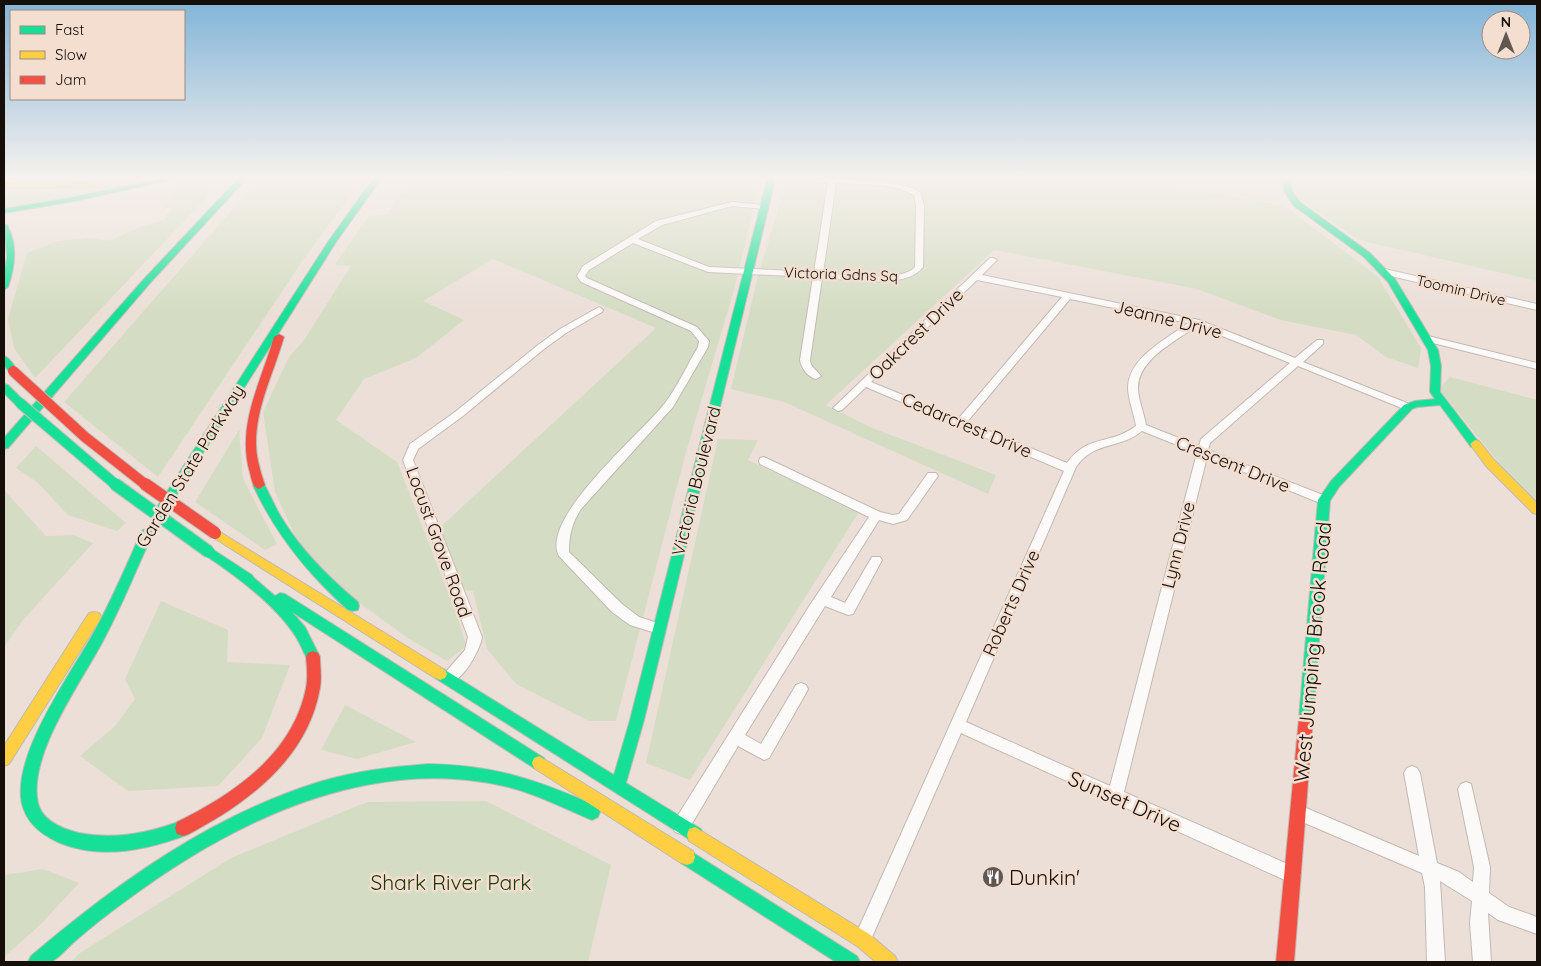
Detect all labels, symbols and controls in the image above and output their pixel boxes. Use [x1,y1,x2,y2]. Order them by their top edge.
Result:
legend [10,10,185,100]
north arrow [1481,10,1531,60]
text: N [1501,13,1511,31]
text: Fast [55,20,84,39]
text: Slow [55,45,87,64]
text: Jam [55,70,86,89]
street label: Victoria Gdns Sq [784,263,898,285]
street label: Toomin Drive [1414,270,1508,310]
street label: Oakcrest Drive [864,283,968,385]
street label: Jeanne Drive [1112,294,1224,344]
street label: Garden State Parkway [131,380,249,552]
street label: Cedarcrest Drive [898,387,1036,463]
street label: Victoria Boulevard [666,404,726,558]
street label: Crescent Drive [1173,431,1293,497]
street label: Locust Grove Road [401,464,477,620]
street label: Lynn Drive [1156,499,1200,591]
street label: West Jumping Brook Road [1288,521,1336,783]
street label: Roberts Drive [977,546,1045,660]
street label: Sunset Drive [1064,765,1186,837]
place label: Dunkin' [1009,864,1080,890]
restaurant icon: Dunkin' [981,865,1005,889]
park label: Shark River Park [370,869,532,895]

